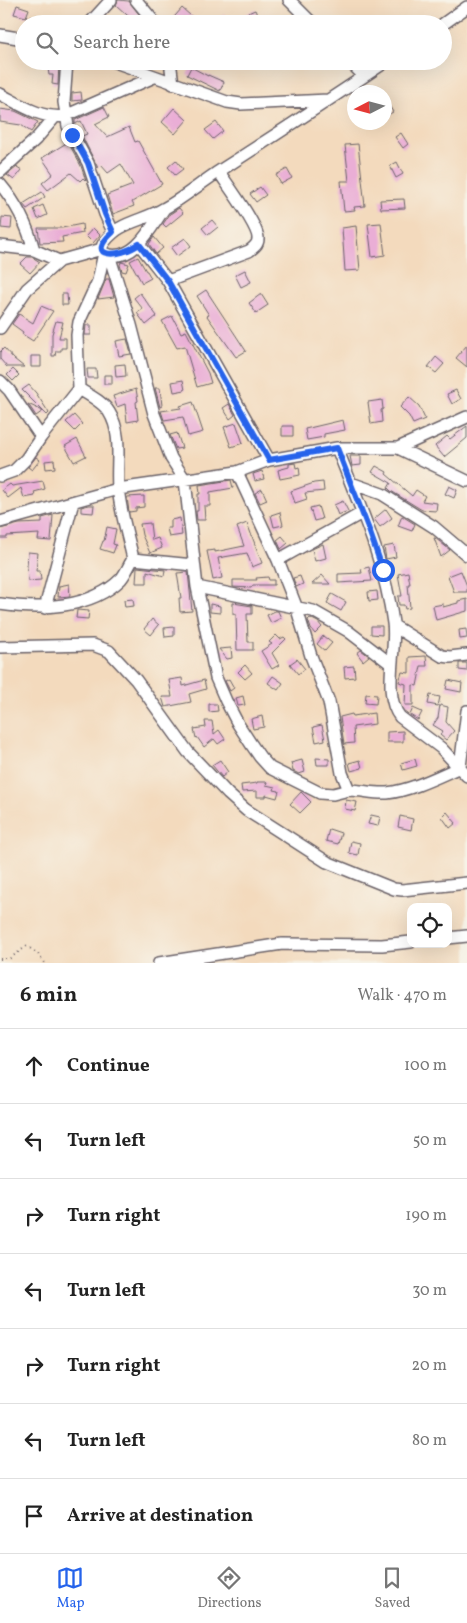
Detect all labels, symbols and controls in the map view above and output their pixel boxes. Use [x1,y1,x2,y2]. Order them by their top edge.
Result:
search box [15,15,452,70]
icon: search [33,29,61,57]
text: Search here [73,30,170,56]
north arrow [347,85,392,130]
route end [61,124,84,147]
route start [372,559,395,582]
map controls [407,903,452,948]
button: locate [407,903,452,948]
text: 6 min [20,981,77,1010]
text: Walk · 470 m [357,985,447,1007]
icon: ahead [20,1052,48,1080]
text: Continue [67,1053,150,1079]
text: 100 m [404,1055,447,1077]
icon: left [20,1127,48,1155]
text: Turn left [67,1128,146,1154]
text: 50 m [413,1130,447,1152]
icon: right [20,1202,48,1230]
text: Turn right [67,1203,160,1229]
text: 190 m [405,1205,447,1227]
icon: left [20,1277,48,1305]
text: Turn left [67,1278,146,1304]
text: 30 m [412,1280,447,1302]
icon: right [20,1352,48,1380]
text: Turn right [67,1353,160,1379]
text: 20 m [412,1355,447,1377]
icon: left [20,1427,48,1455]
text: Turn left [67,1428,146,1454]
text: 80 m [412,1430,447,1452]
icon: arrive [20,1502,48,1530]
text: Arrive at destination [67,1503,253,1529]
tab: Map [56,1564,84,1613]
tab: Directions [197,1564,262,1613]
tab: Saved [374,1564,411,1613]

